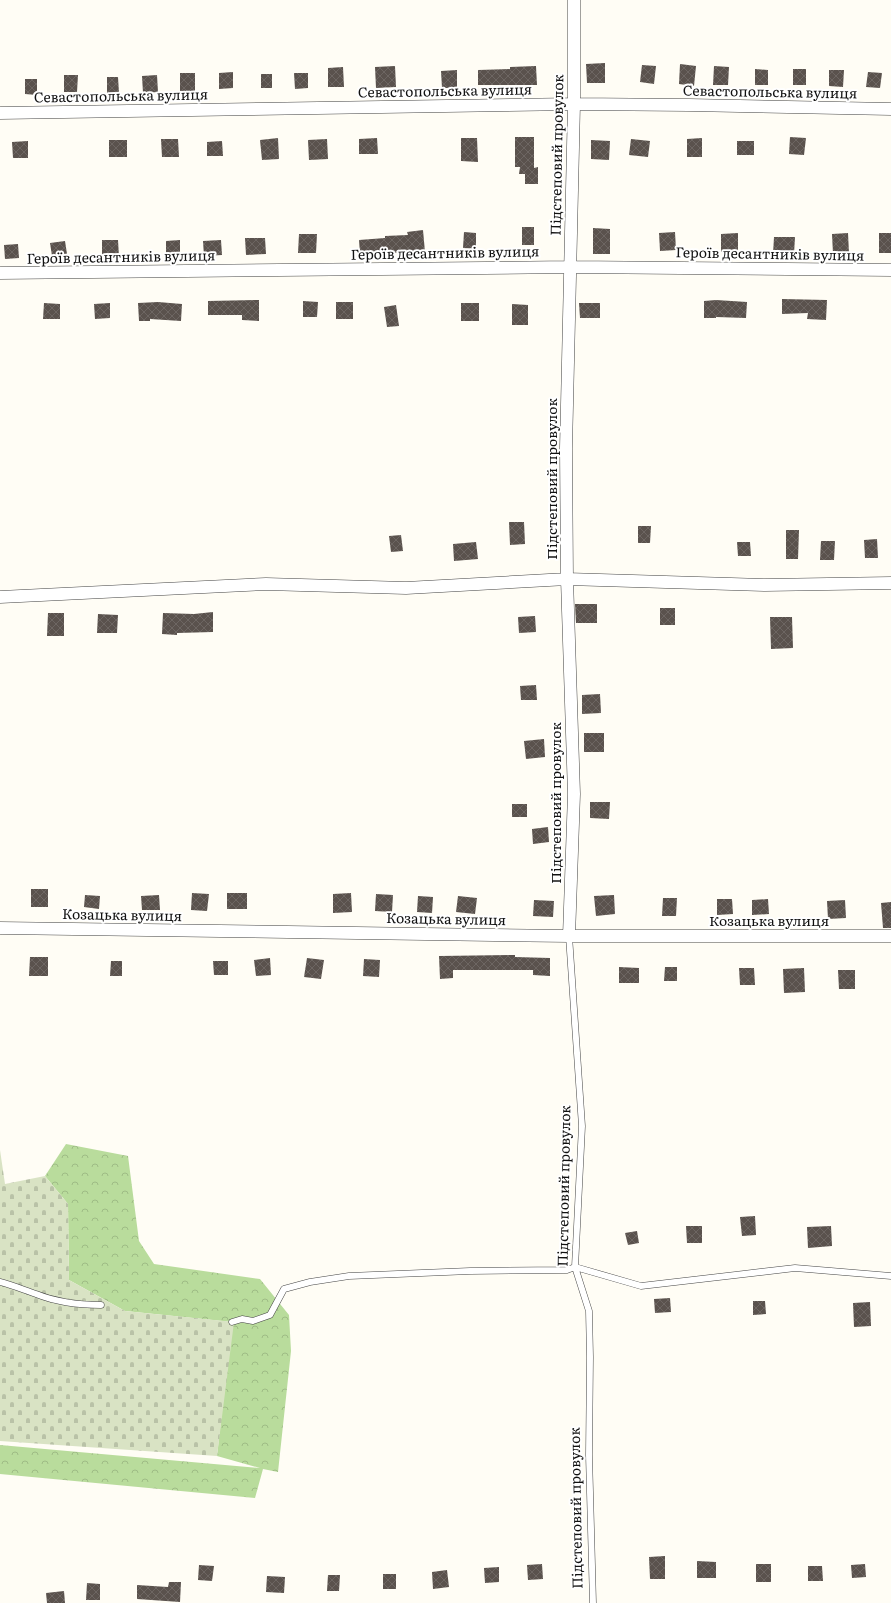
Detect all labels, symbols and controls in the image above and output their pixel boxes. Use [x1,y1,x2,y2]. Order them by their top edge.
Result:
street label: Підстеповий провулок [545,73,567,236]
street label: Севастопольська вулиця [358,78,532,102]
street label: Севастопольська вулиця [683,79,857,103]
street label: Севастопольська вулиця [34,83,208,107]
street label: Героїв десантників вулиця [350,240,539,264]
street label: Героїв десантників вулиця [676,241,865,265]
street label: Героїв десантників вулиця [26,244,215,268]
street label: Підстеповий провулок [541,398,561,560]
street label: Підстеповий провулок [545,722,565,884]
street label: Козацька вулиця [62,903,182,925]
street label: Козацька вулиця [386,907,506,929]
street label: Козацька вулиця [709,910,829,930]
street label: Підстеповий провулок [552,1104,574,1267]
street label: Підстеповий провулок [564,1426,586,1589]

